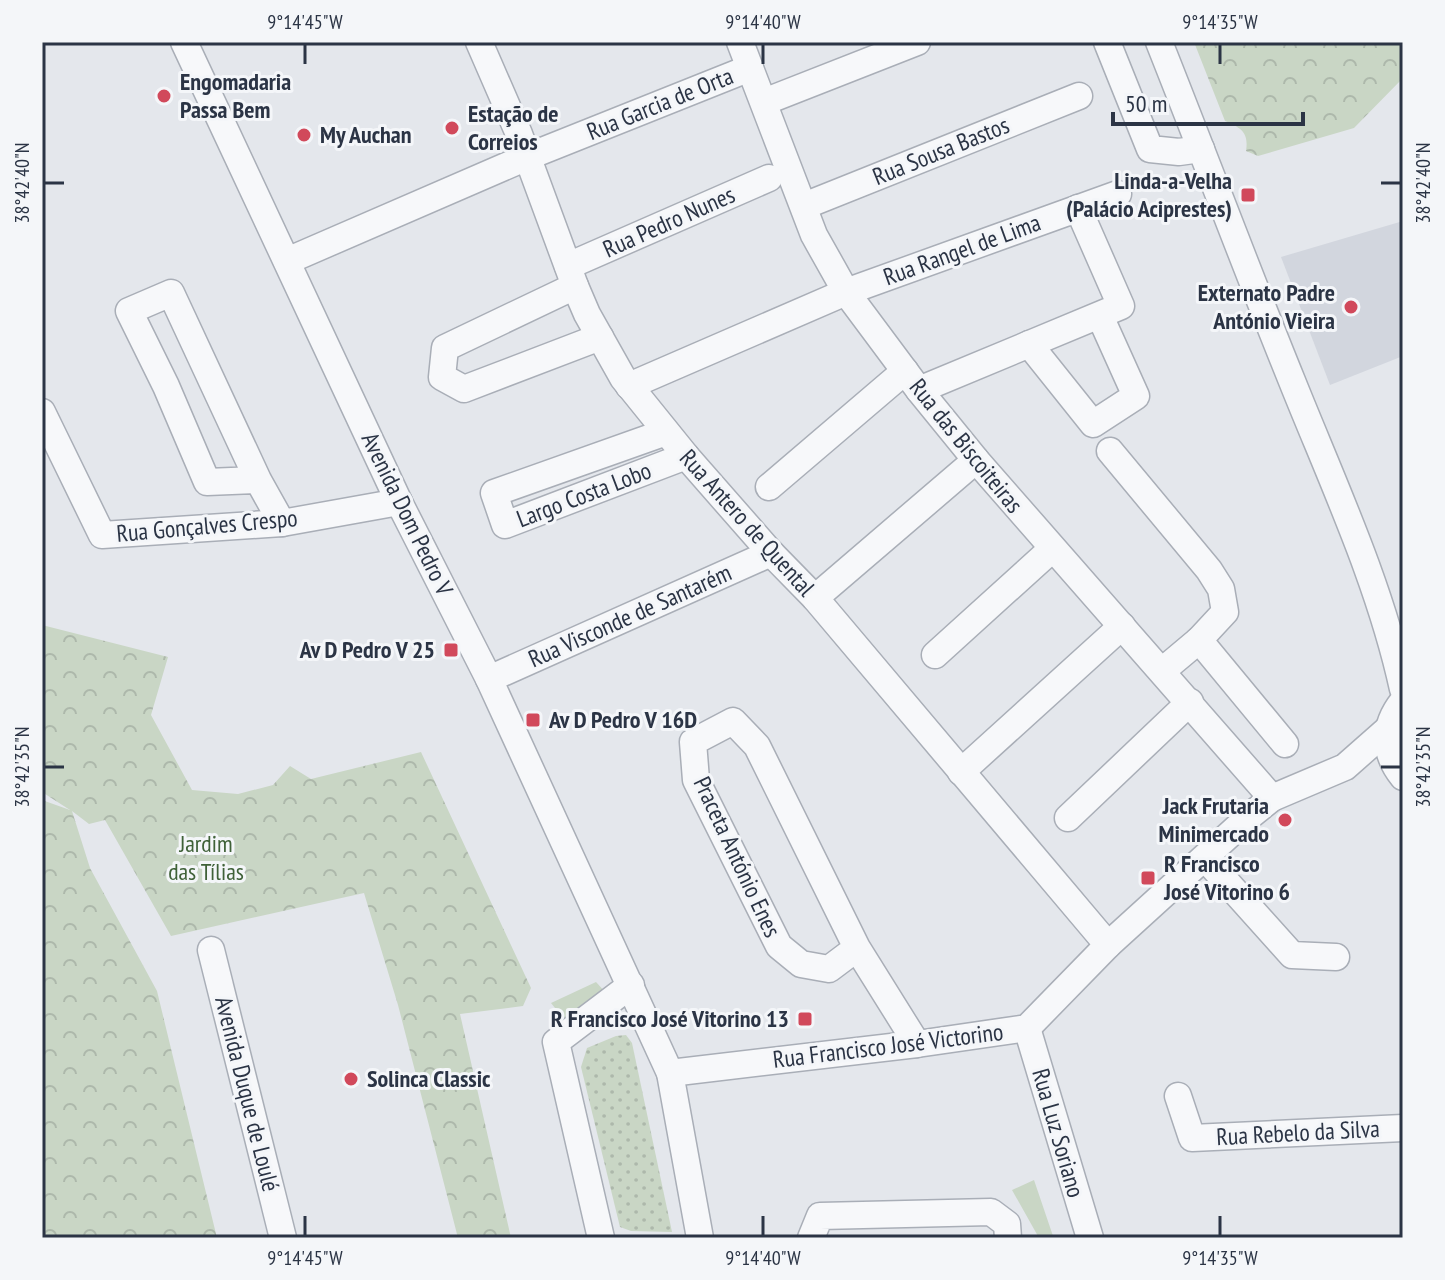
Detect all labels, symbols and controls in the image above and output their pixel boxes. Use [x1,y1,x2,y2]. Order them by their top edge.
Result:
text: 9°14'45"W [267,9,343,35]
text: 9°14'40"W [725,9,801,35]
text: 9°14'35"W [1182,9,1258,35]
street label: Rua Garcia de Orta [582,60,737,147]
place label: Engomadaria Passa Bem [180,66,291,125]
scale bar [1113,76,1303,126]
marker: Engomadaria Passa Bem [155,87,173,105]
text: 50 m [1125,88,1167,119]
place label: Estação de Correios [468,98,558,157]
street label: Rua Sousa Bastos [868,109,1014,192]
place label: My Auchan [320,119,412,150]
marker: Estação de Correios [443,119,461,137]
marker: My Auchan [295,126,313,144]
text: 38°42'40"N [9,143,35,223]
text: 38°42'40"N [1410,143,1436,223]
place label: Linda-a-Velha (Palácio Aciprestes) [1066,165,1232,224]
street label: Rua Pedro Nunes [598,179,739,264]
marker: Linda-a-Velha (Palácio Aciprestes) [1239,186,1257,204]
street label: Rua Rangel de Lima [879,207,1045,292]
place label: Externato Padre António Vieira [1198,277,1335,336]
marker: Externato Padre António Vieira [1342,298,1360,316]
street label: Rua das Biscoiteiras [903,372,1030,519]
street label: Avenida Dom Pedro V [355,427,461,601]
street label: Rua Antero de Quental [673,443,822,603]
street label: Largo Costa Lobo [512,455,656,534]
street label: Rua Gonçalves Crespo [115,502,299,549]
street label: Rua Visconde de Santarém [523,557,736,674]
place label: Av D Pedro V 25 [299,634,435,665]
marker: Av D Pedro V 25 [442,641,460,659]
place label: Av D Pedro V 16D [548,704,697,735]
marker: Av D Pedro V 16D [524,711,542,729]
text: 38°42'35"N [9,727,35,807]
text: 38°42'35"N [1410,727,1436,807]
street label: Praceta António Enes [687,771,788,942]
place label: Jack Frutaria Minimercado [1159,790,1269,849]
marker: Jack Frutaria Minimercado [1276,811,1294,829]
park label: Jardim das Tílias [168,828,244,887]
place label: R Francisco José Vitorino 6 [1163,848,1290,907]
marker: R Francisco José Vitorino 6 [1139,869,1157,887]
street label: Avenida Duque de Loulé [208,993,287,1195]
place label: R Francisco José Vitorino 13 [551,1003,789,1034]
marker: R Francisco José Vitorino 13 [796,1010,814,1028]
street label: Rua Francisco José Victorino [771,1016,1005,1075]
place label: Solinca Classic [367,1063,491,1094]
street label: Rua Luz Soriano [1025,1065,1092,1201]
marker: Solinca Classic [342,1070,360,1088]
street label: Rua Rebelo da Silva [1215,1113,1380,1152]
text: 9°14'45"W [267,1245,343,1271]
text: 9°14'40"W [725,1245,801,1271]
text: 9°14'35"W [1182,1245,1258,1271]

